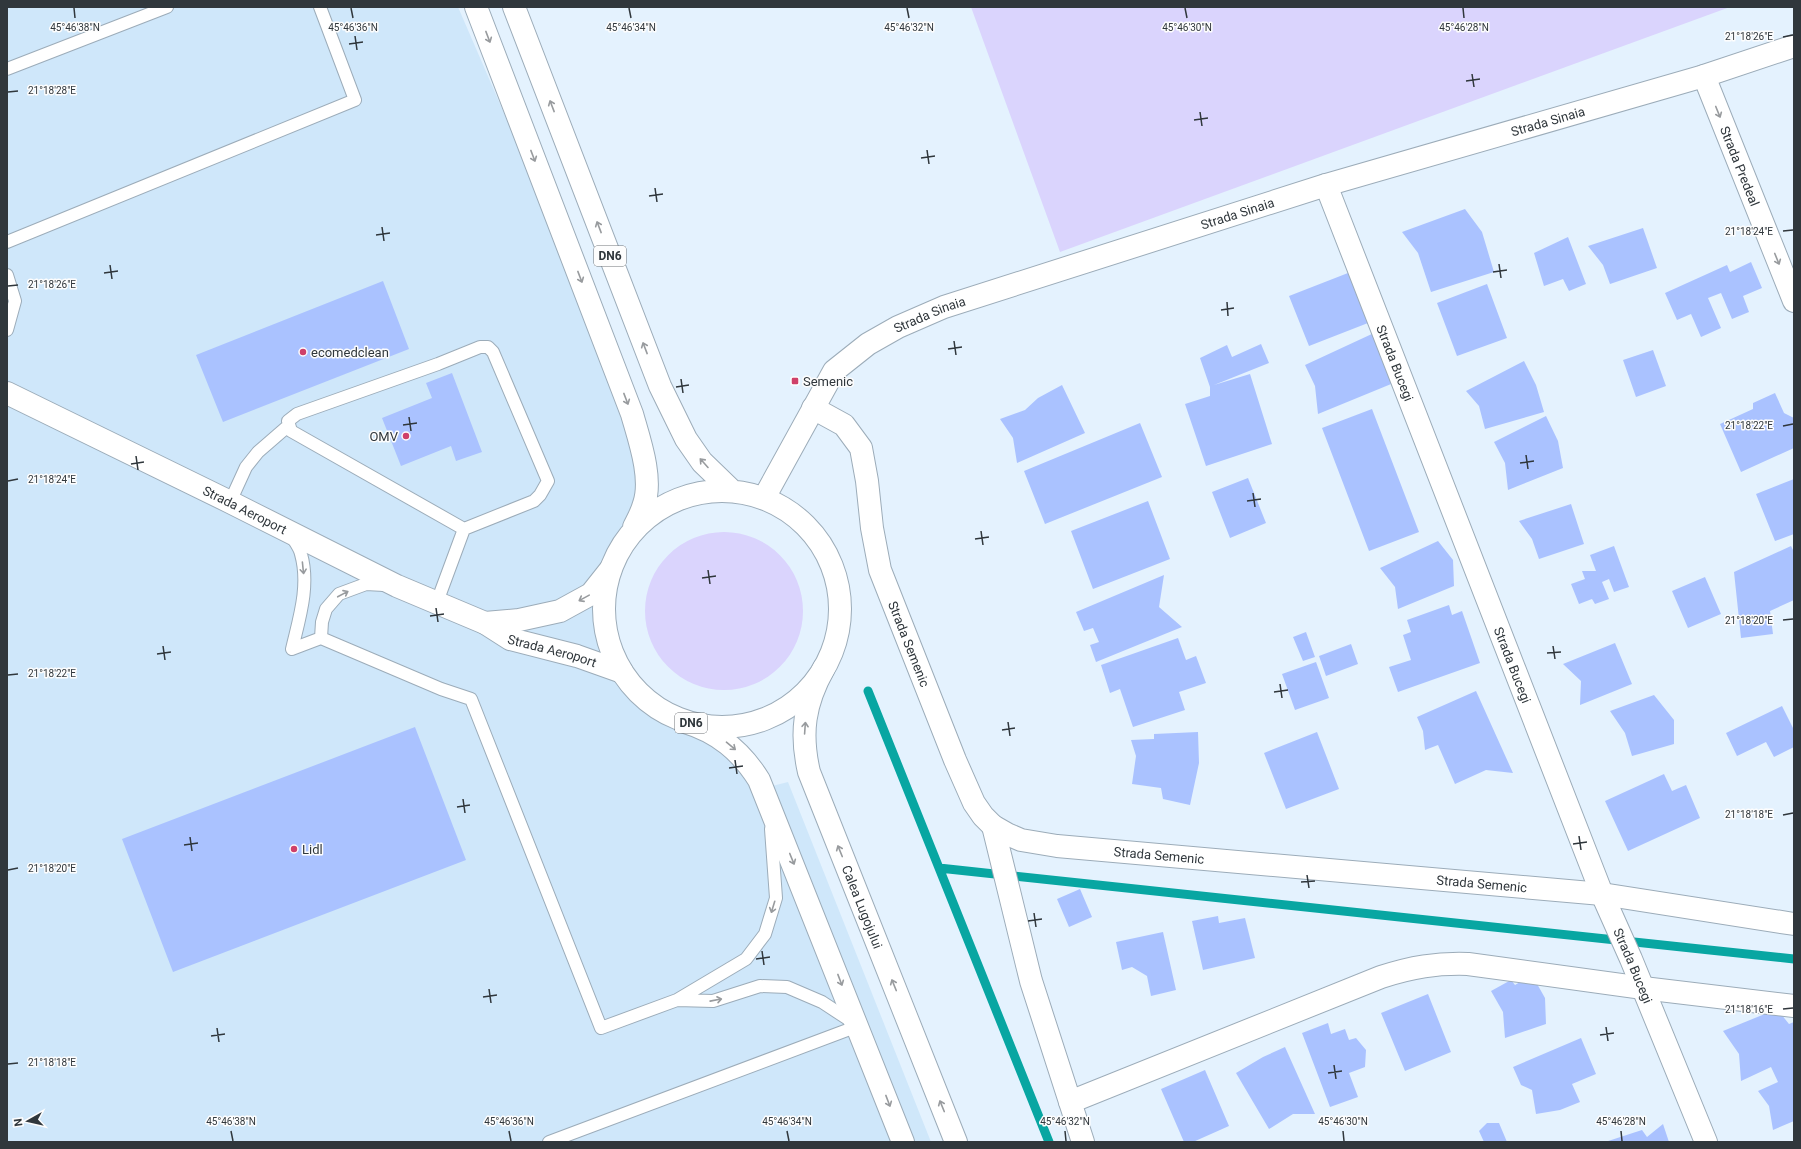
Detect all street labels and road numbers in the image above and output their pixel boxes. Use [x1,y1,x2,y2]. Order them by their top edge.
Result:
street label: Strada Sinaia [1509,103,1587,139]
street label: Strada Predeal [1717,124,1763,208]
street label: Strada Sinaia [1199,195,1276,232]
road number: DN6 [594,246,626,266]
street label: Strada Sinaia [891,293,967,336]
street label: Strada Bucegi [1374,323,1417,403]
street label: Strada Aeroport [201,482,289,537]
street label: Strada Semenic [886,599,933,689]
street label: Strada Bucegi [1491,625,1534,705]
street label: Strada Aeroport [506,631,599,670]
road number: DN6 [675,713,707,733]
street label: Strada Semenic [1113,844,1205,866]
street label: Calea Lugojului [839,863,886,951]
street label: Strada Semenic [1436,872,1528,895]
street label: Strada Bucegi [1611,926,1656,1005]

